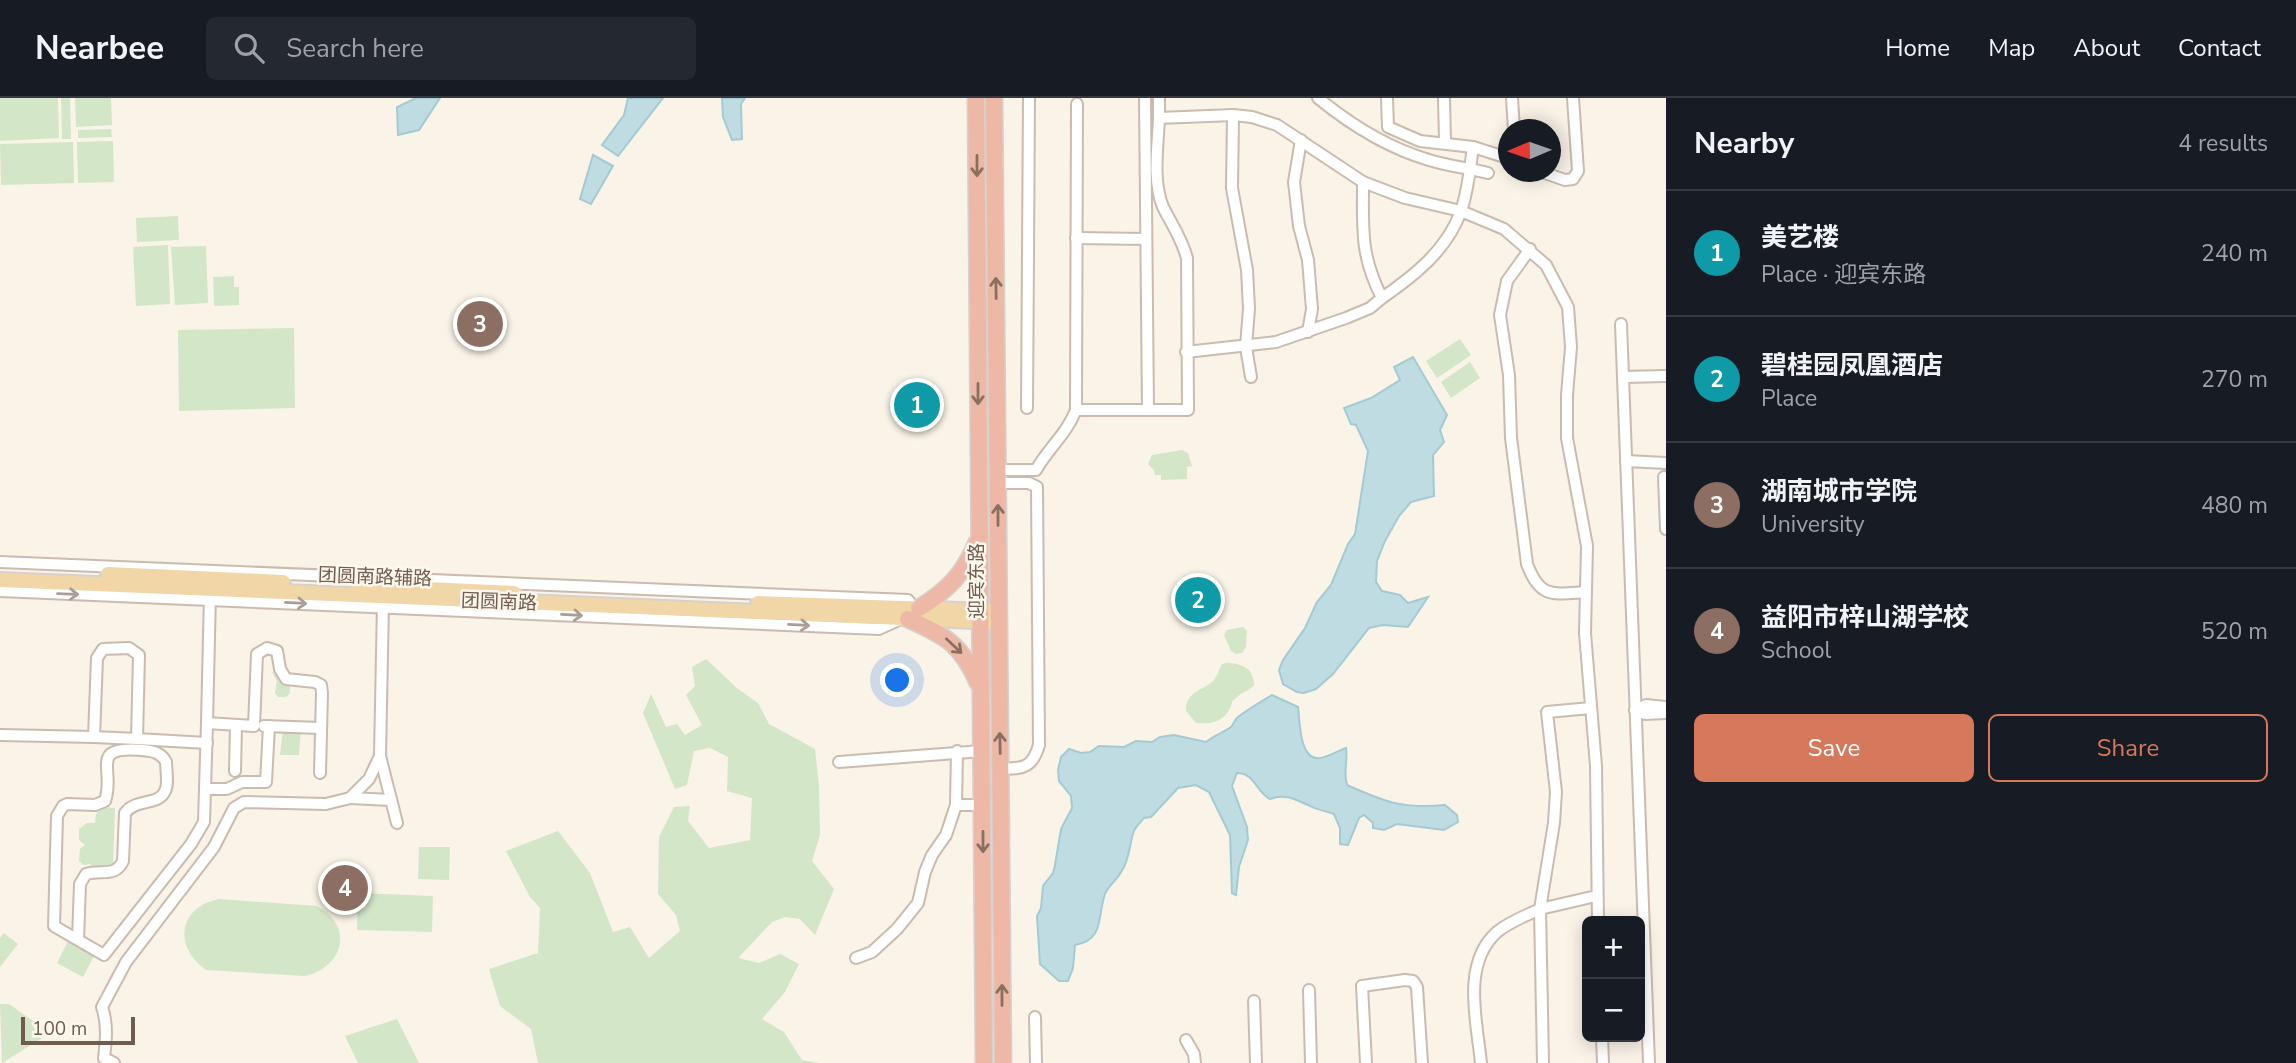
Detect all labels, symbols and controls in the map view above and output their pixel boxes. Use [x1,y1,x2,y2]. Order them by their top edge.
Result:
search box [206,17,696,80]
text: Nearbee [35,26,164,71]
icon: search [230,29,268,67]
text: Search here [286,31,424,66]
text: Home [1885,32,1950,64]
text: Map [1988,32,2035,64]
text: About [2073,32,2140,64]
text: Contact [2178,32,2261,64]
north arrow [1498,119,1561,182]
text: Nearby [1694,123,1794,164]
text: 4 results [2178,128,2268,159]
one-way arrow [970,154,983,177]
text: 美艺楼 [1761,220,1839,255]
text: 1 [1710,238,1724,269]
text: 240 m [2201,238,2268,269]
text: Place · 迎宾东路 [1761,259,1926,290]
one-way arrow [989,277,1003,300]
pin: 3 [457,298,503,350]
text: 碧桂园凤凰酒店 [1761,348,1943,383]
text: 2 [1710,364,1724,395]
text: 270 m [2201,364,2268,395]
pin: 1 [894,379,940,431]
one-way arrow [972,382,985,405]
text: Place [1761,383,1817,414]
text: 湖南城市学院 [1761,474,1917,509]
text: 3 [1710,490,1724,521]
text: 480 m [2201,490,2268,521]
one-way arrow [991,504,1005,527]
text: University [1761,509,1865,540]
street label: 迎宾东路 [964,543,990,619]
street label: 团圆南路辅路 [318,562,432,592]
pin: 2 [1175,574,1221,626]
one-way arrow [56,587,79,600]
street label: 团圆南路 [461,588,537,616]
one-way arrow [284,597,307,610]
text: 益阳市梓山湖学校 [1761,600,1969,635]
one-way arrow [560,609,583,622]
text: 4 [1710,616,1724,647]
text: 520 m [2201,616,2268,647]
one-way arrow [787,619,810,632]
text: School [1761,635,1831,666]
one-way arrow [944,637,962,654]
your location [880,663,914,697]
button: Save [1694,714,1974,782]
button: Share [1988,714,2268,782]
one-way arrow [993,732,1007,755]
one-way arrow [976,830,990,853]
pin: 4 [322,862,368,914]
map controls [1582,916,1645,1042]
button: + [1582,916,1645,979]
button: − [1582,979,1645,1042]
one-way arrow [995,984,1009,1007]
scale bar [21,1014,135,1046]
text: 100 m [32,1016,87,1042]

